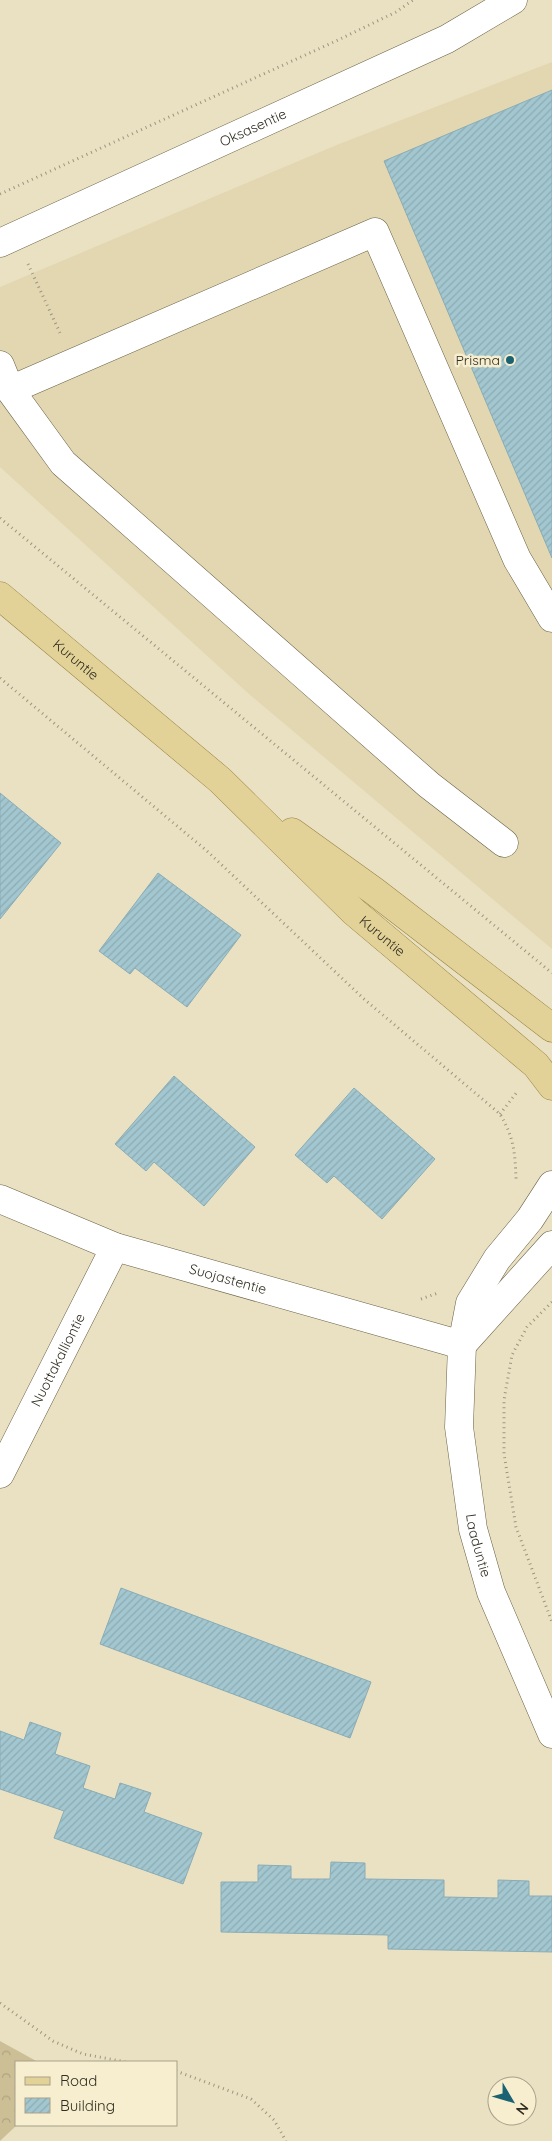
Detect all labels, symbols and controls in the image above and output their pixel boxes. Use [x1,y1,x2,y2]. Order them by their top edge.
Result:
street label: Oksasentie [217,104,289,151]
place label: Prisma [455,351,500,369]
marker: Prisma [504,354,516,366]
street label: Kuruntie [49,635,103,684]
street label: Kuruntie [356,911,409,960]
street label: Suojastentie [187,1259,269,1298]
street label: Nuottakalliontie [27,1310,89,1409]
street label: Laaduntie [462,1513,495,1579]
legend [15,2061,178,2126]
text: Road [60,2071,97,2090]
north arrow [487,2076,537,2126]
text: Building [60,2096,115,2115]
text: N [512,2099,533,2119]

